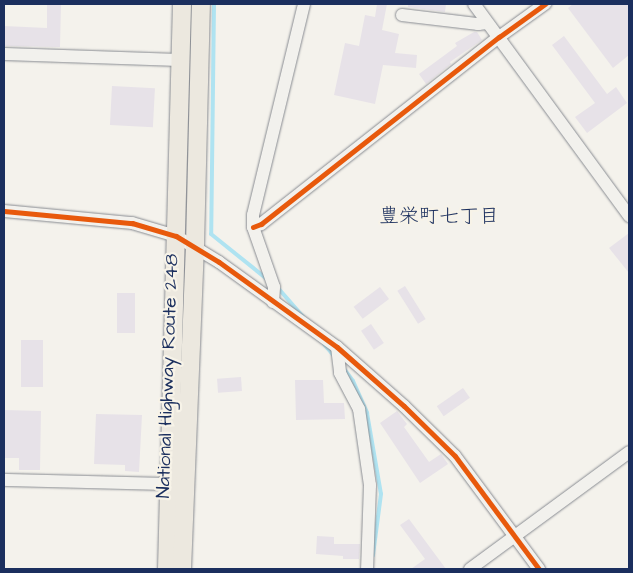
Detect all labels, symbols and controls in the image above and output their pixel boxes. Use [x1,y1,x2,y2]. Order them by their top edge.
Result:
district label: 豊栄町七丁目 [379,204,499,228]
street label: National Highway Route 248 [152,253,184,499]

